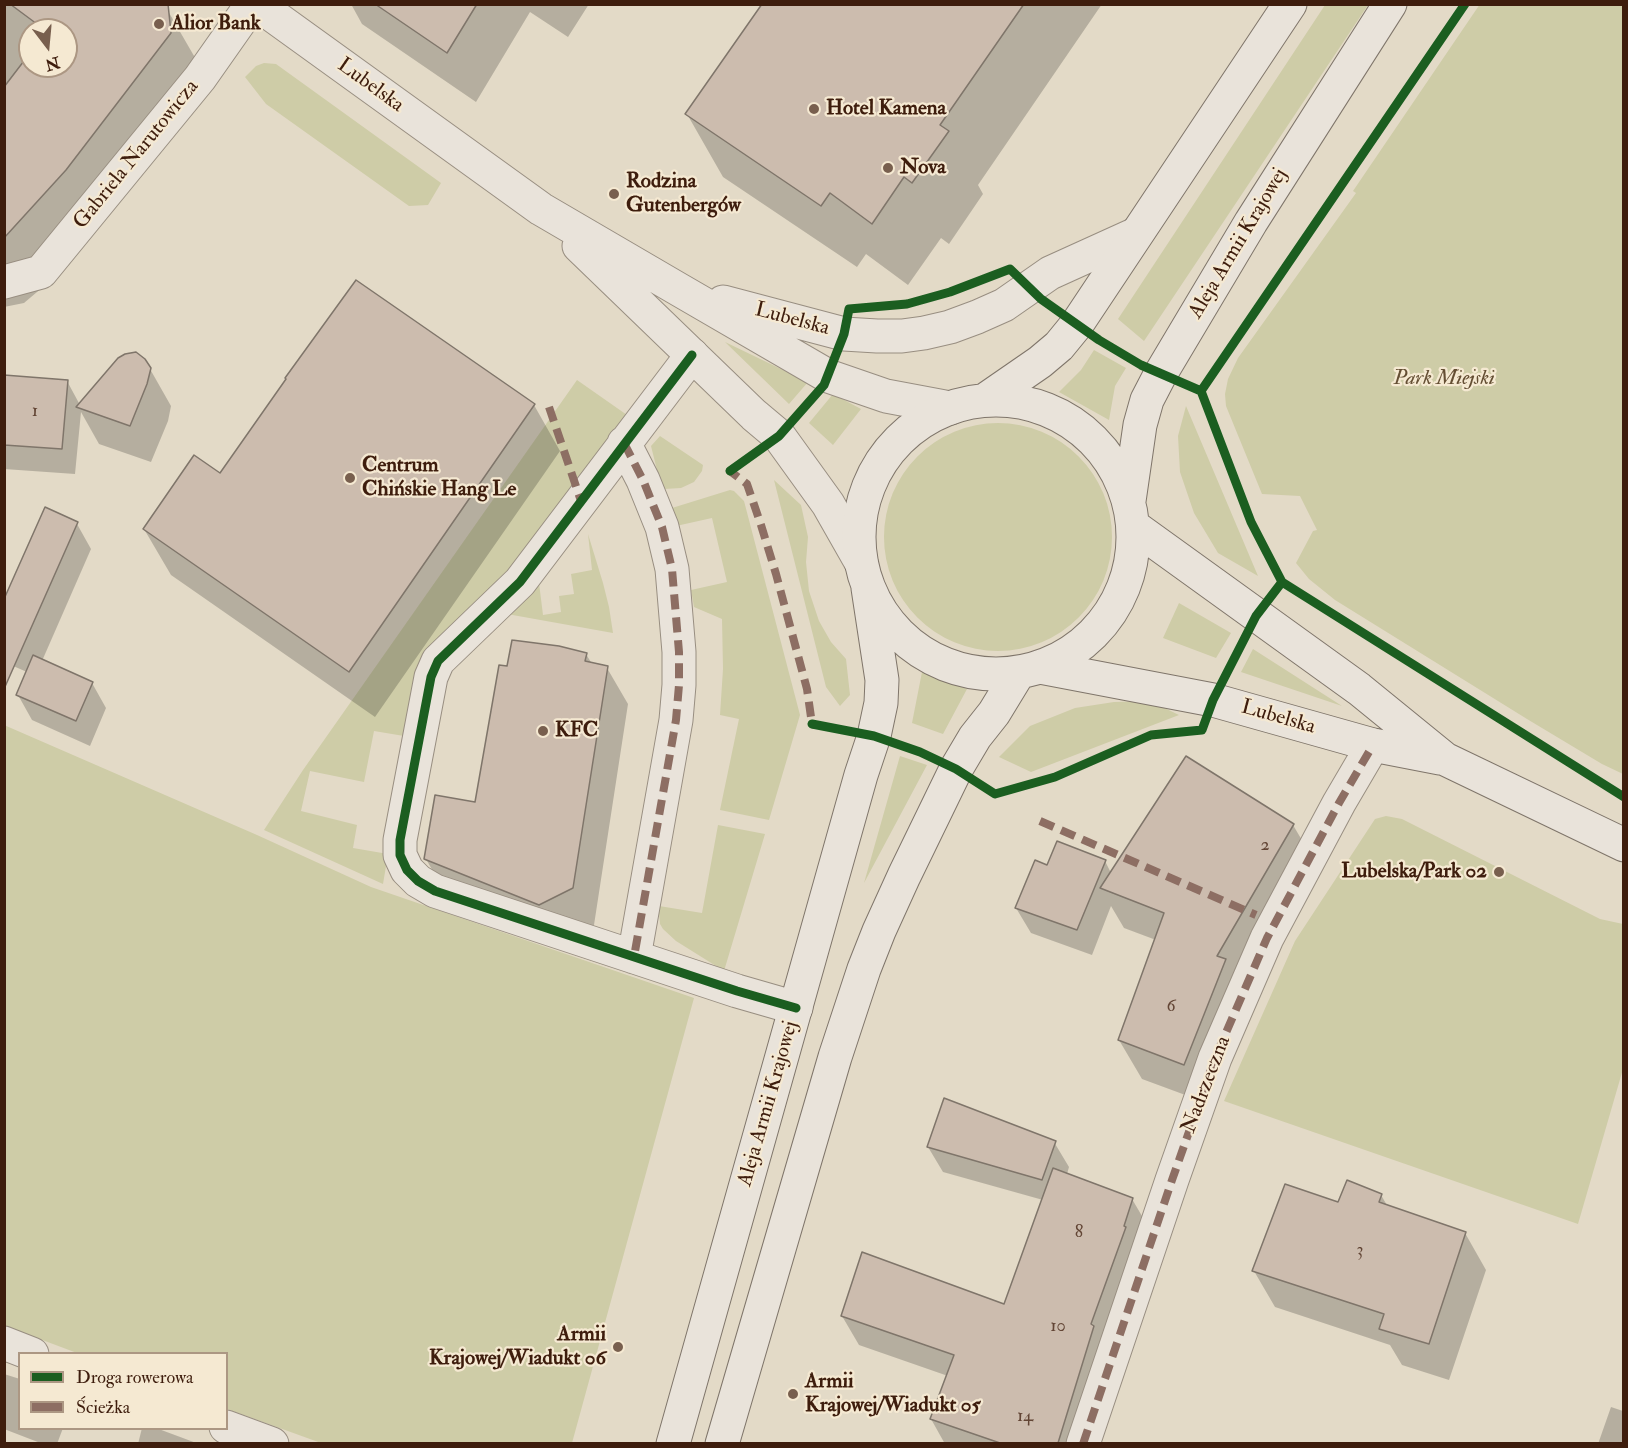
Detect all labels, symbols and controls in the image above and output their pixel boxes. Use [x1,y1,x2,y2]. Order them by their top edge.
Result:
place label: Alior Bank [171,11,261,37]
marker: Alior Bank [152,17,166,31]
north arrow [18,18,78,78]
text: N [43,52,62,75]
street label: Lubelska [332,53,408,119]
street label: Gabriela Narutowicza [69,75,205,235]
place label: Hotel Kamena [826,96,946,122]
marker: Hotel Kamena [807,102,821,116]
place label: Nova [900,155,946,181]
marker: Nova [881,161,895,175]
street label: Aleja Armii Krajowej [1184,164,1294,324]
place label: Rodzina Gutenbergów [626,169,741,219]
marker: Rodzina Gutenbergów [607,187,621,201]
street label: Lubelska [752,298,832,342]
park label: Park Miejski [1393,366,1495,392]
house number: 1 [32,401,38,423]
place label: Centrum Chińskie Hang Le [362,453,516,503]
marker: Centrum Chińskie Hang Le [343,471,357,485]
street label: Lubelska [1238,695,1318,741]
place label: KFC [555,718,598,744]
marker: KFC [536,724,550,738]
house number: 2 [1260,835,1270,857]
place label: Lubelska/Park 02 [1341,859,1487,885]
marker: Lubelska/Park 02 [1492,865,1506,879]
house number: 6 [1166,996,1176,1018]
street label: Aleja Armii Krajowej [733,1018,805,1190]
street label: Nadrzeczna [1177,1033,1237,1137]
house number: 8 [1075,1222,1083,1244]
house number: 3 [1357,1240,1363,1262]
house number: 10 [1050,1316,1066,1338]
place label: Armii Krajowej/Wiadukt 06 [429,1322,606,1372]
marker: Armii Krajowej/Wiadukt 06 [611,1340,625,1354]
legend [18,1352,228,1430]
text: Droga rowerowa [76,1366,193,1389]
place label: Armii Krajowej/Wiadukt 05 [805,1369,981,1419]
marker: Armii Krajowej/Wiadukt 05 [786,1387,800,1401]
text: Ścieżka [76,1396,130,1419]
house number: 14 [1017,1406,1033,1428]

